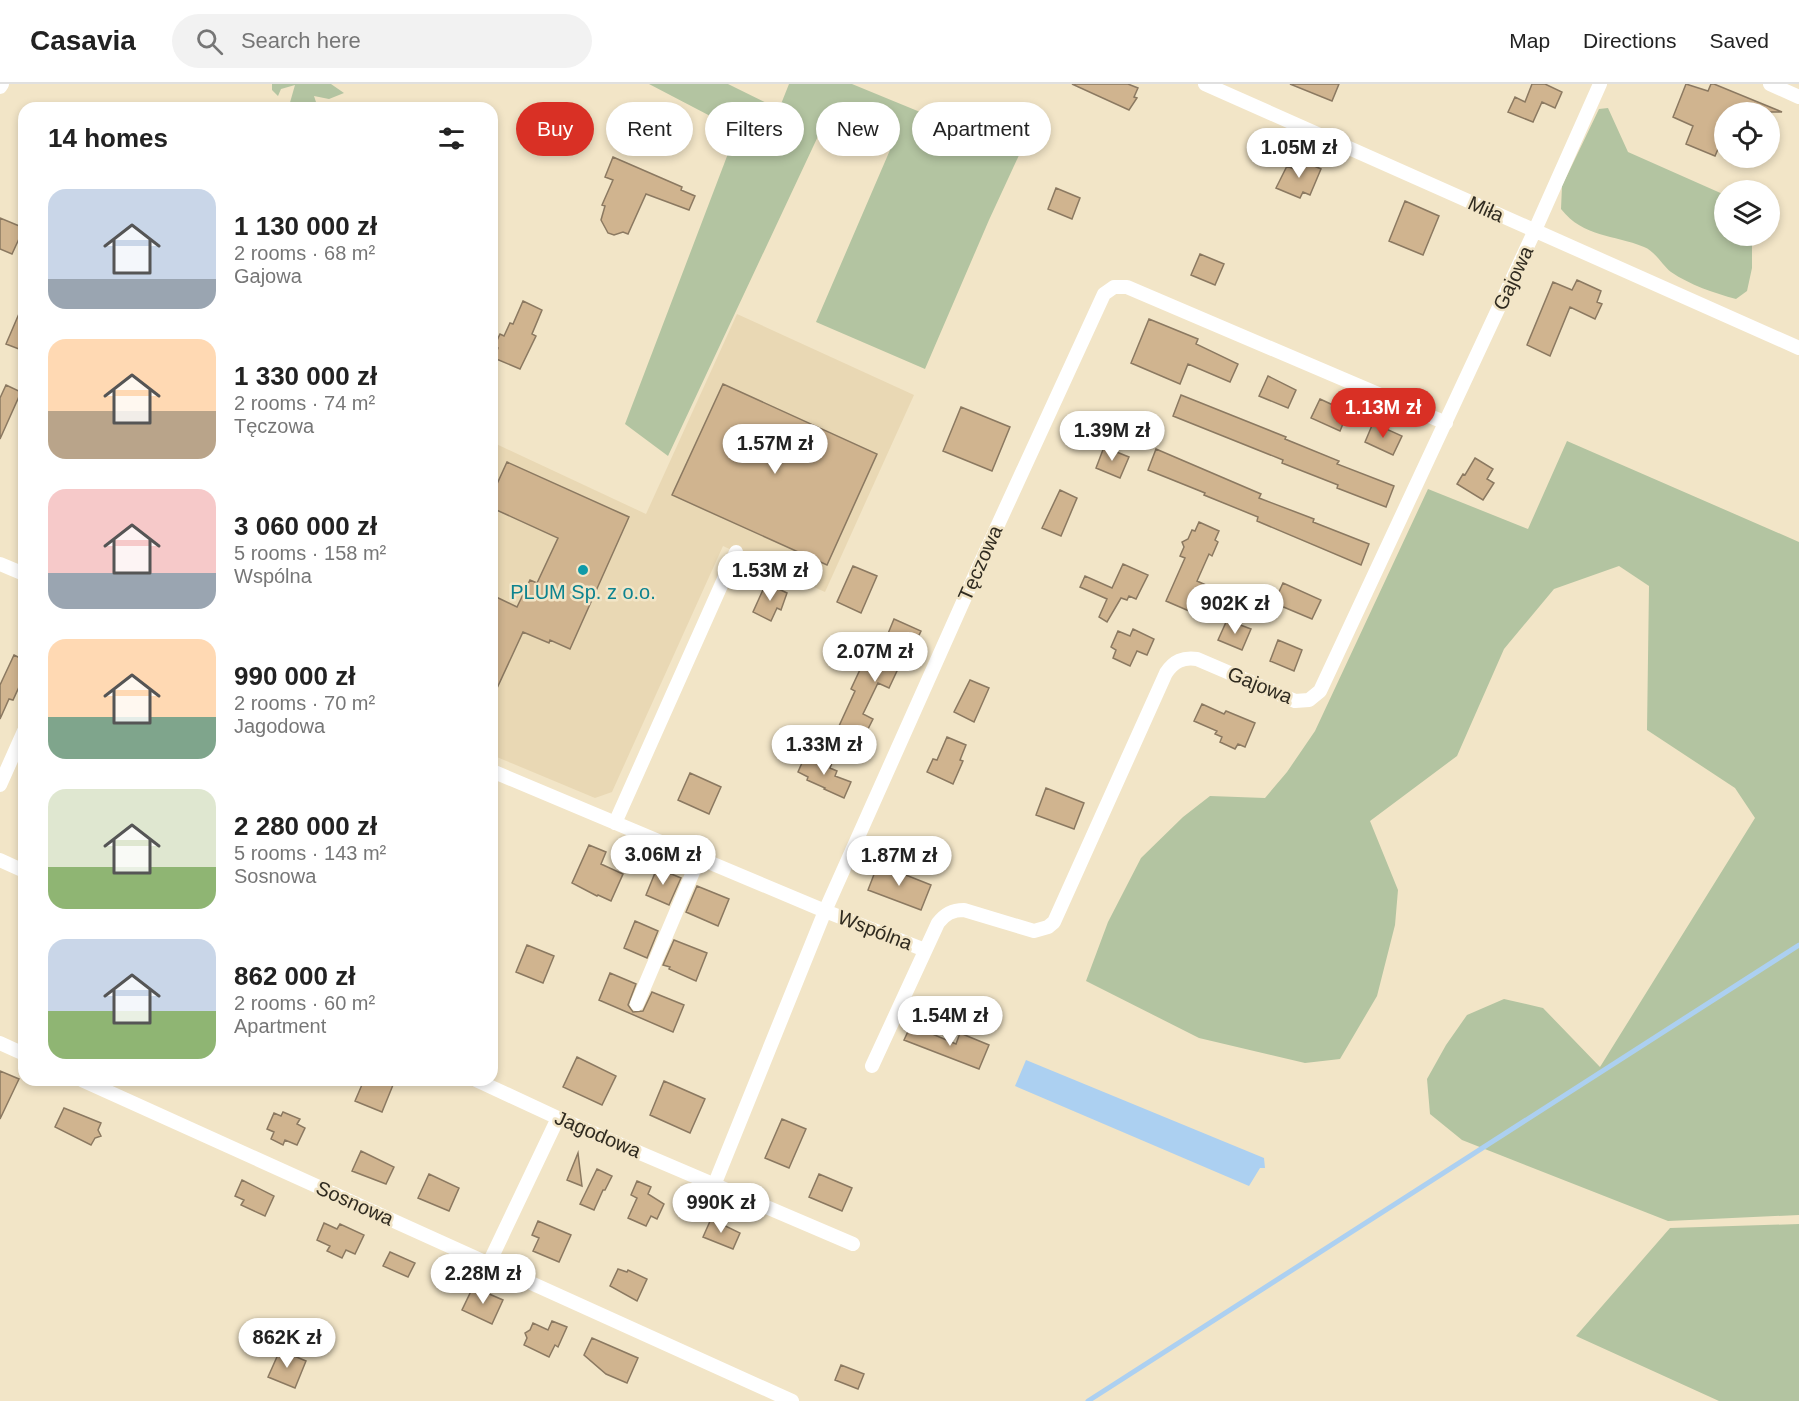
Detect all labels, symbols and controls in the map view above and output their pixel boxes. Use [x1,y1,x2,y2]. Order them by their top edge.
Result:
search box [172,14,592,68]
text: Casavia [30,25,136,56]
icon: search [193,25,226,58]
text: Search here [241,28,361,53]
text: Map [1509,29,1550,52]
text: Directions [1583,29,1676,52]
text: Saved [1709,29,1769,52]
chip: Buy [516,102,594,156]
chip: Rent [606,102,693,156]
chip: Filters [705,102,804,156]
chip: New [816,102,900,156]
chip: Apartment [912,102,1051,156]
map controls [1714,102,1780,246]
button: locate [1714,102,1780,168]
icon: filters [435,122,468,155]
text: 14 homes [48,123,168,153]
pin: 1.05M zł [1237,128,1361,179]
text: 1.05M zł [1261,136,1337,158]
button: layers [1714,180,1780,246]
street label: Miła [1465,191,1508,227]
text: 1 130 000 zł [234,211,377,241]
icon: home [96,213,168,285]
text: 2 rooms · 68 m² [234,242,375,264]
street label: Gajowa [1489,242,1538,313]
text: Gajowa [234,265,302,287]
text: 1 330 000 zł [234,361,377,391]
icon: home [96,363,168,435]
pin: 1.13M zł [1321,388,1445,439]
text: 2 rooms · 74 m² [234,392,375,414]
text: 1.13M zł [1345,396,1421,418]
pin: 1.39M zł [1050,411,1174,462]
text: Tęczowa [234,415,314,437]
text: 1.39M zł [1074,419,1150,441]
pin: 1.57M zł [713,424,837,475]
text: 1.57M zł [737,432,813,454]
text: 3 060 000 zł [234,511,377,541]
icon: home [96,513,168,585]
street label: Tęczowa [954,521,1007,604]
text: 5 rooms · 158 m² [234,542,386,564]
pin: 1.53M zł [708,551,832,602]
text: 1.53M zł [732,559,808,581]
marker: PLUM Sp. z o.o. [576,563,590,577]
text: Wspólna [234,565,312,587]
place label: PLUM Sp. z o.o. [510,581,656,603]
pin: 902K zł [1180,584,1290,635]
text: 902K zł [1201,592,1269,614]
pin: 2.07M zł [813,632,937,683]
text: 2.07M zł [837,640,913,662]
text: 990 000 zł [234,661,355,691]
street label: Gajowa [1224,662,1296,708]
icon: home [96,663,168,735]
text: 2 rooms · 70 m² [234,692,375,714]
text: Jagodowa [234,715,325,737]
pin: 1.33M zł [762,725,886,776]
text: 1.33M zł [786,733,862,755]
text: 2 280 000 zł [234,811,377,841]
icon: home [96,813,168,885]
pin: 3.06M zł [601,835,725,886]
pin: 1.87M zł [837,836,961,887]
text: 5 rooms · 143 m² [234,842,386,864]
text: 3.06M zł [625,843,701,865]
text: 1.87M zł [861,844,937,866]
text: Sosnowa [234,865,316,887]
street label: Wspólna [835,906,916,955]
text: 862 000 zł [234,961,355,991]
icon: home [96,963,168,1035]
text: 2 rooms · 60 m² [234,992,375,1014]
pin: 1.54M zł [888,996,1012,1047]
text: 1.54M zł [912,1004,988,1026]
text: Apartment [234,1015,326,1037]
street label: Jagodowa [552,1106,645,1162]
street label: Sosnowa [313,1176,398,1230]
pin: 990K zł [666,1183,776,1234]
text: 990K zł [687,1191,755,1213]
pin: 2.28M zł [421,1254,545,1305]
text: 2.28M zł [445,1262,521,1284]
pin: 862K zł [232,1318,342,1369]
text: 862K zł [253,1326,321,1348]

